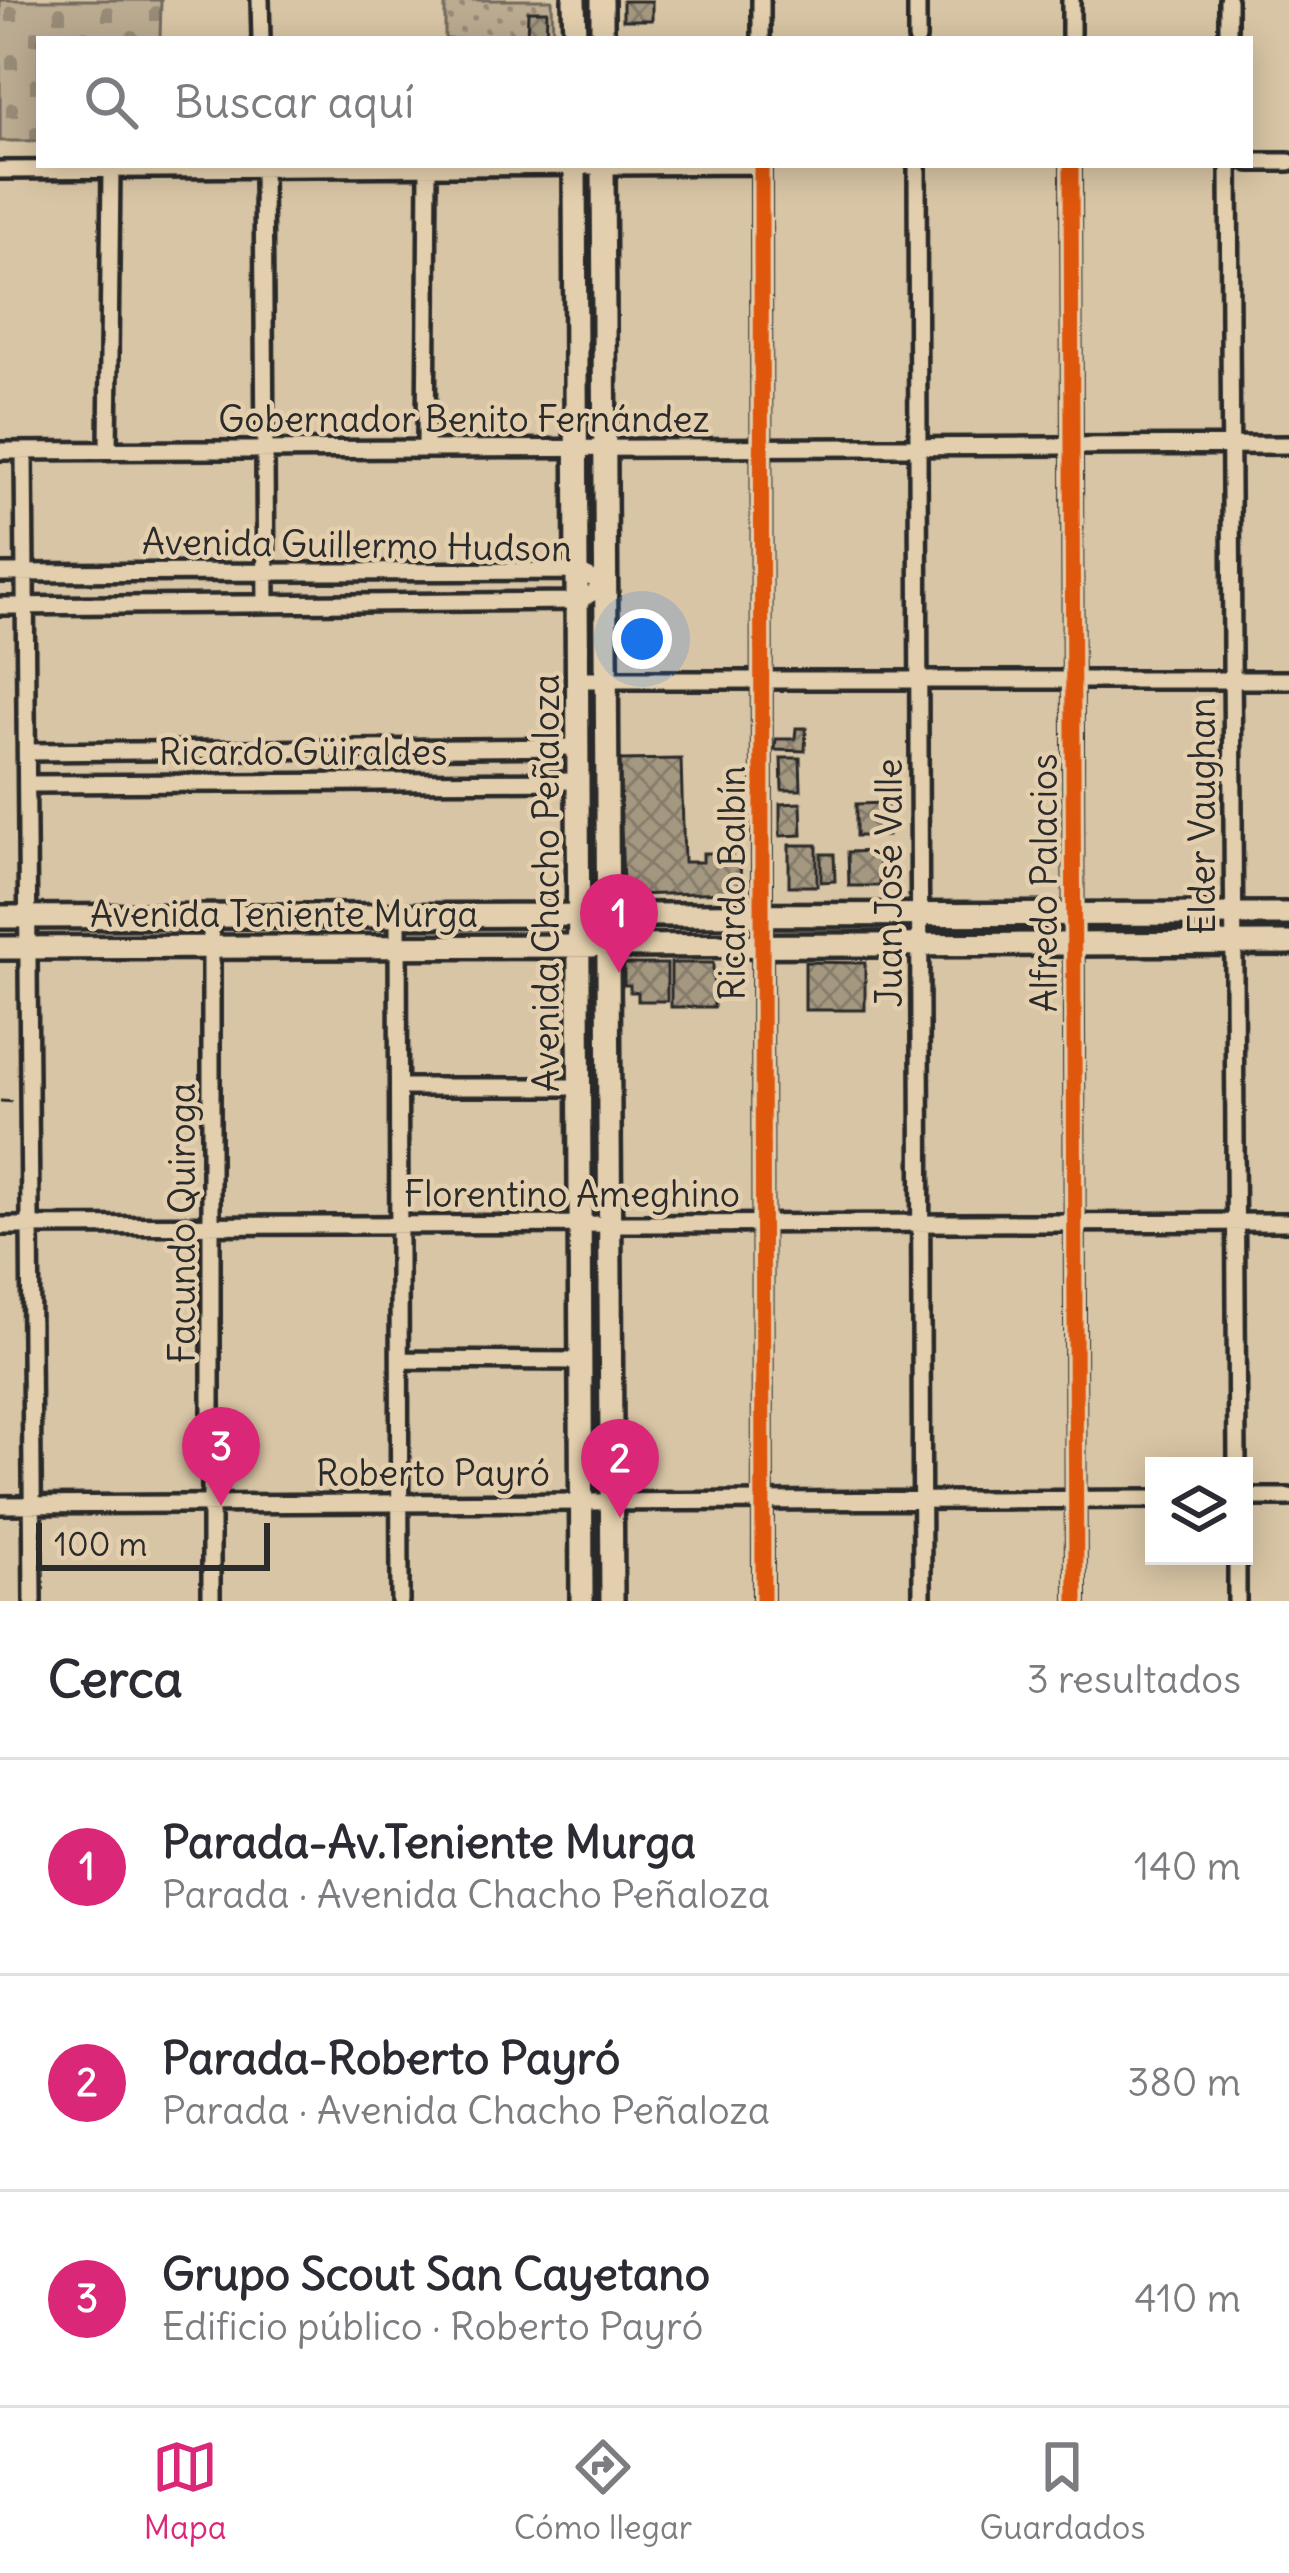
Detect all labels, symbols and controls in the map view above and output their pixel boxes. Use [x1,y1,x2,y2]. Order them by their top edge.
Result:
search box [36,36,1253,168]
icon: search [78,69,144,135]
text: Buscar aquí [174,74,414,130]
street label: Gobernador Benito Fernández [218,397,710,442]
street label: Avenida Guillermo Hudson [142,519,572,571]
your location [612,609,672,669]
street label: Avenida Chacho Peñaloza [524,674,569,1092]
street label: Elder Vaughan [1180,697,1225,935]
street label: Ricardo Güiraldes [159,730,447,775]
street label: Alfredo Palacios [1022,754,1067,1012]
street label: Juan José Valle [867,758,912,1008]
street label: Ricardo Balbín [710,766,755,1000]
pin: 1 [580,874,658,973]
street label: Avenida Teniente Murga [90,892,478,937]
street label: Facundo Quiroga [160,1083,205,1363]
street label: Florentino Ameghino [404,1172,740,1217]
pin: 3 [182,1407,260,1506]
pin: 2 [581,1419,659,1518]
street label: Roberto Payró [316,1451,550,1496]
map controls [1145,1457,1253,1565]
button: layers [1145,1457,1253,1565]
scale bar [36,1517,270,1570]
text: 100 m [54,1523,147,1565]
text: Cerca [48,1647,183,1711]
text: 3 resultados [1027,1655,1241,1704]
text: Parada-Av.Teniente Murga [162,1814,696,1870]
text: 1 [79,1842,95,1891]
text: 140 m [1134,1842,1241,1891]
text: Parada · Avenida Chacho Peñaloza [162,1870,770,1919]
text: Parada-Roberto Payró [162,2030,620,2086]
text: 2 [76,2058,98,2107]
text: 380 m [1127,2058,1241,2107]
text: Parada · Avenida Chacho Peñaloza [162,2086,770,2135]
text: Grupo Scout San Cayetano [162,2246,710,2302]
text: 3 [76,2274,98,2323]
text: 410 m [1134,2274,1241,2323]
text: Edificio público · Roberto Payró [162,2302,703,2351]
tab: Mapa [144,2434,227,2548]
tab: Cómo llegar [514,2434,692,2548]
tab: Guardados [979,2434,1145,2548]

